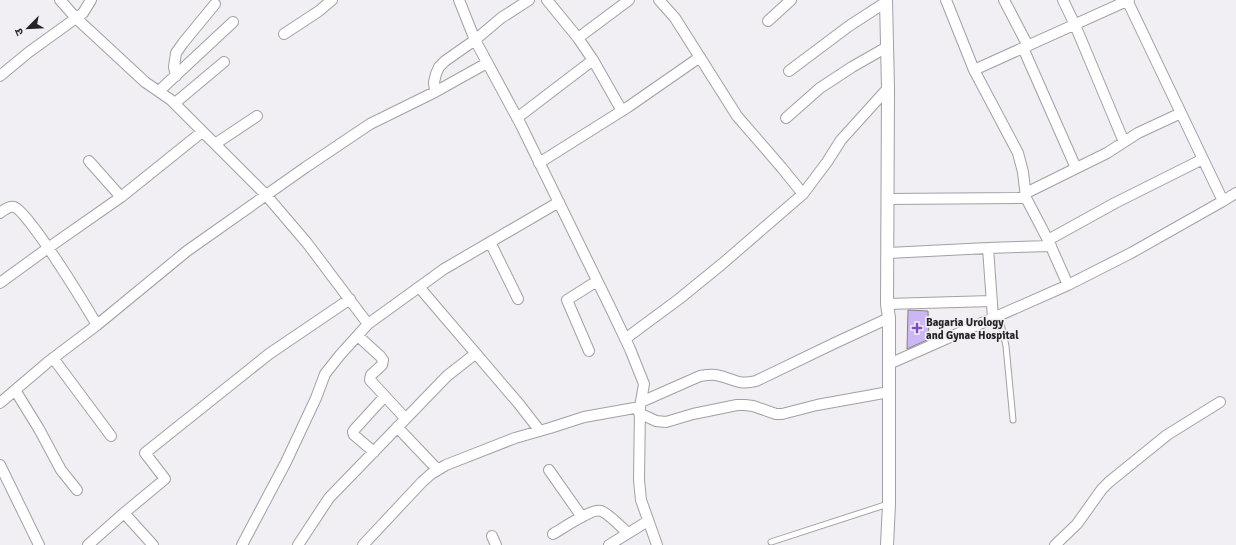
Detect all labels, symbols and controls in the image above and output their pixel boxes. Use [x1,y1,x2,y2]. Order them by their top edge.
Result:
north arrow [8,8,48,48]
text: उ [12,26,27,37]
place label: Bagaria Urology and Gynae Hospital [926,316,1019,342]
marker: Bagaria Urology and Gynae Hospital [911,322,923,334]

